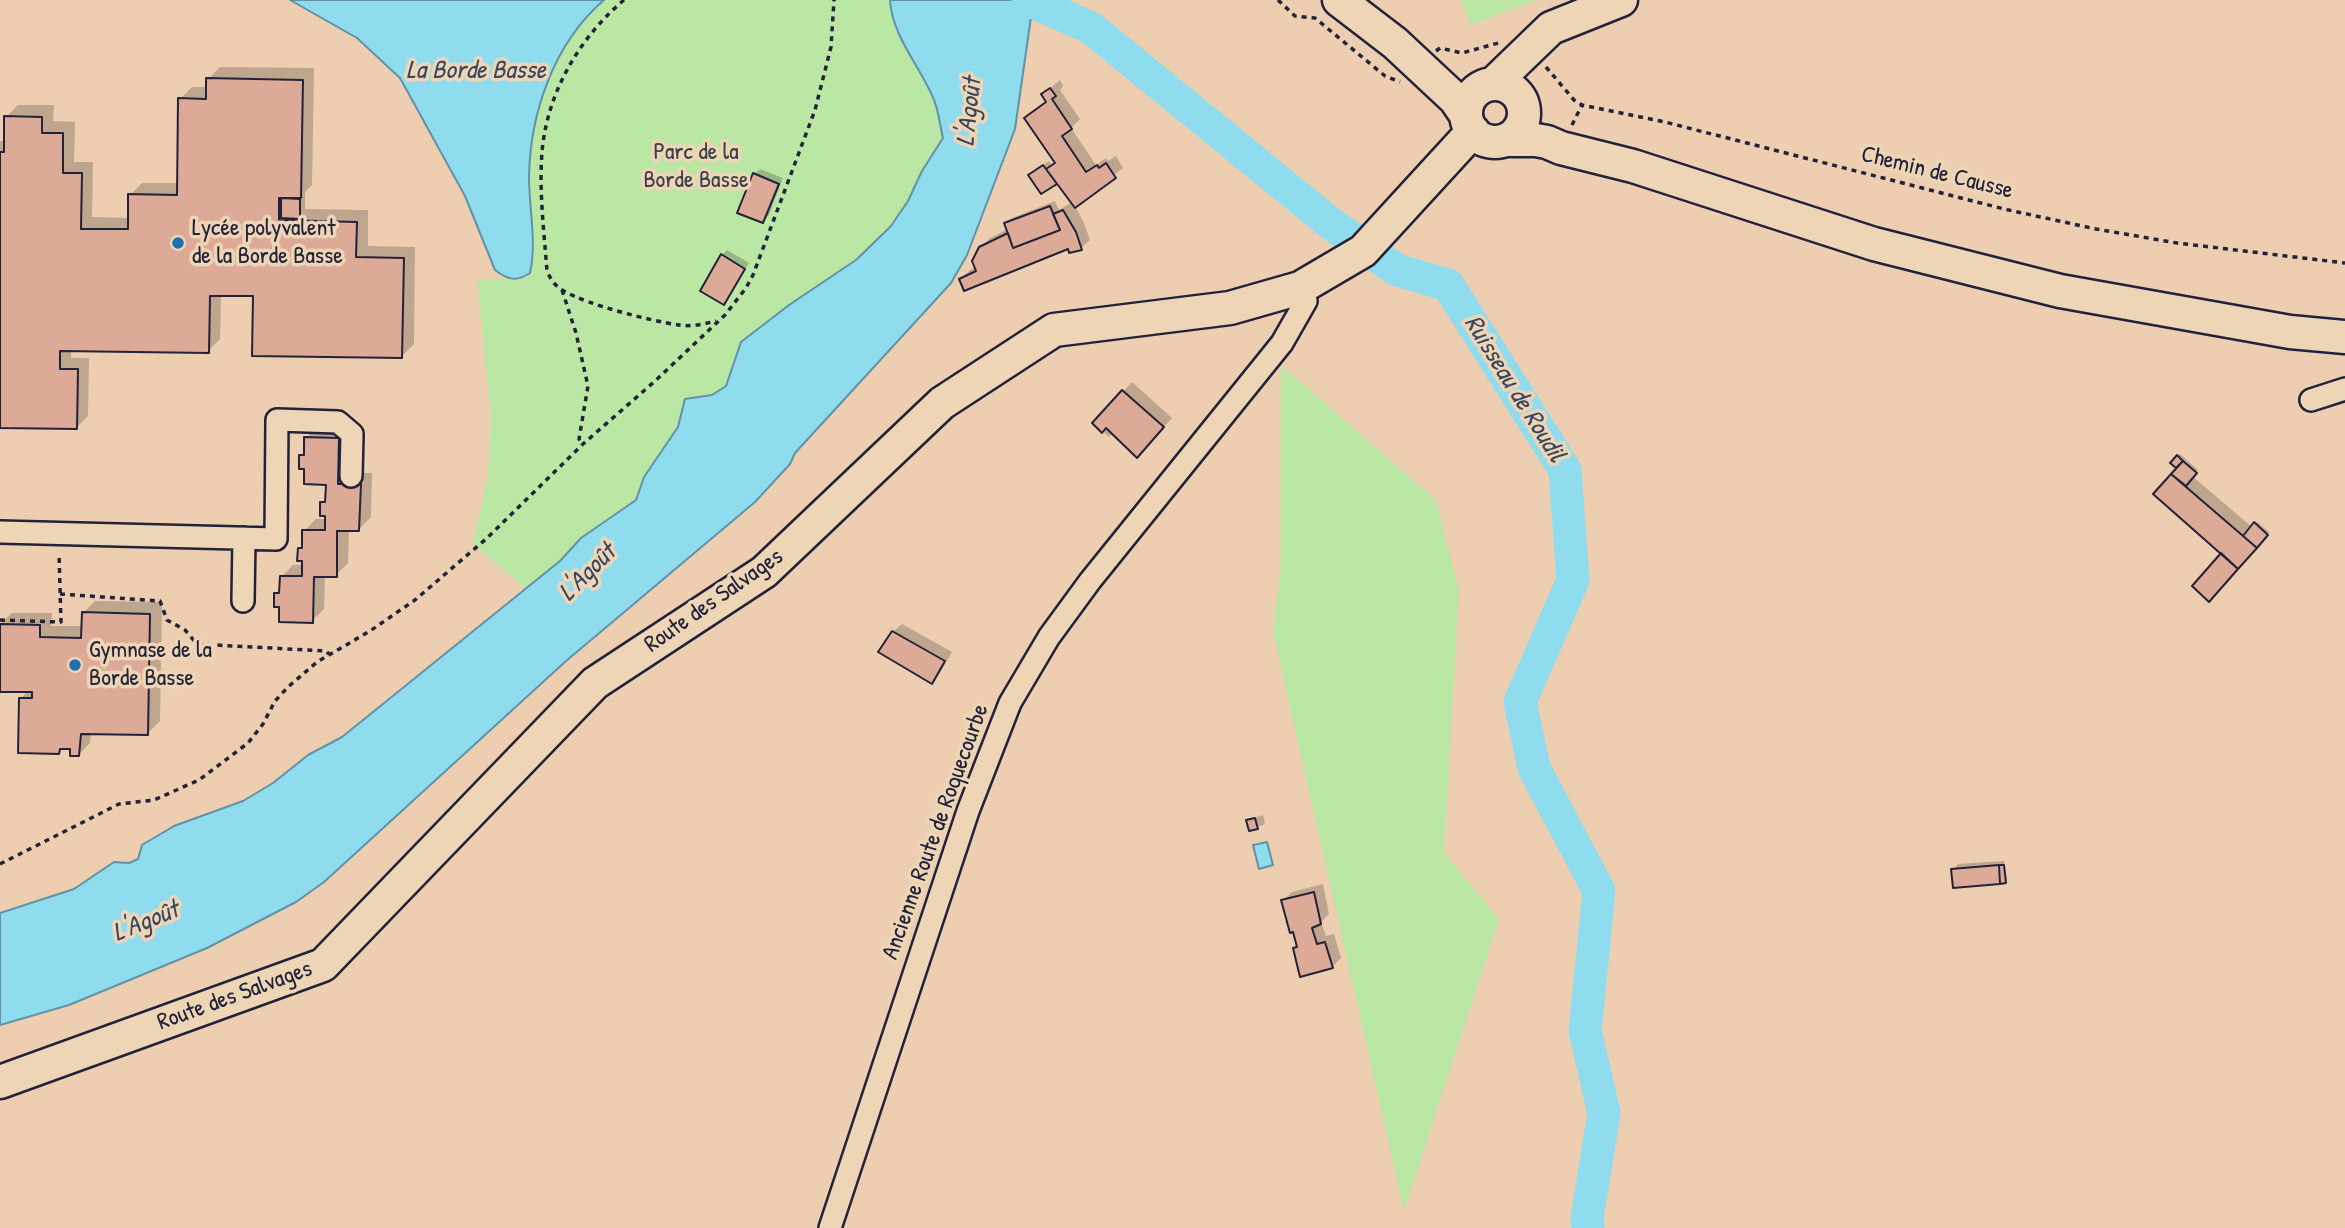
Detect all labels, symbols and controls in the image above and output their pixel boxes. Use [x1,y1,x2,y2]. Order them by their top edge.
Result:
water label: La Borde Basse [406,55,546,87]
water label: L'Agoût [951,77,989,147]
park label: Parc de la Borde Basse [643,139,749,195]
street label: Chemin de Causse [1858,140,2016,206]
place label: Lycée polyvalent de la Borde Basse [192,215,343,271]
marker: Lycée polyvalent de la Borde Basse [170,235,186,251]
water label: Ruisseau de Roudil [1457,310,1571,468]
water label: L'Agoût [553,538,623,608]
street label: Route des Salvages [639,543,789,659]
place label: Gymnase de la Borde Basse [89,637,212,693]
marker: Gymnase de la Borde Basse [67,657,83,673]
street label: Ancienne Route de Roquecourbe [876,700,996,964]
water label: L'Agoût [109,895,183,949]
street label: Route des Salvages [154,955,316,1037]

